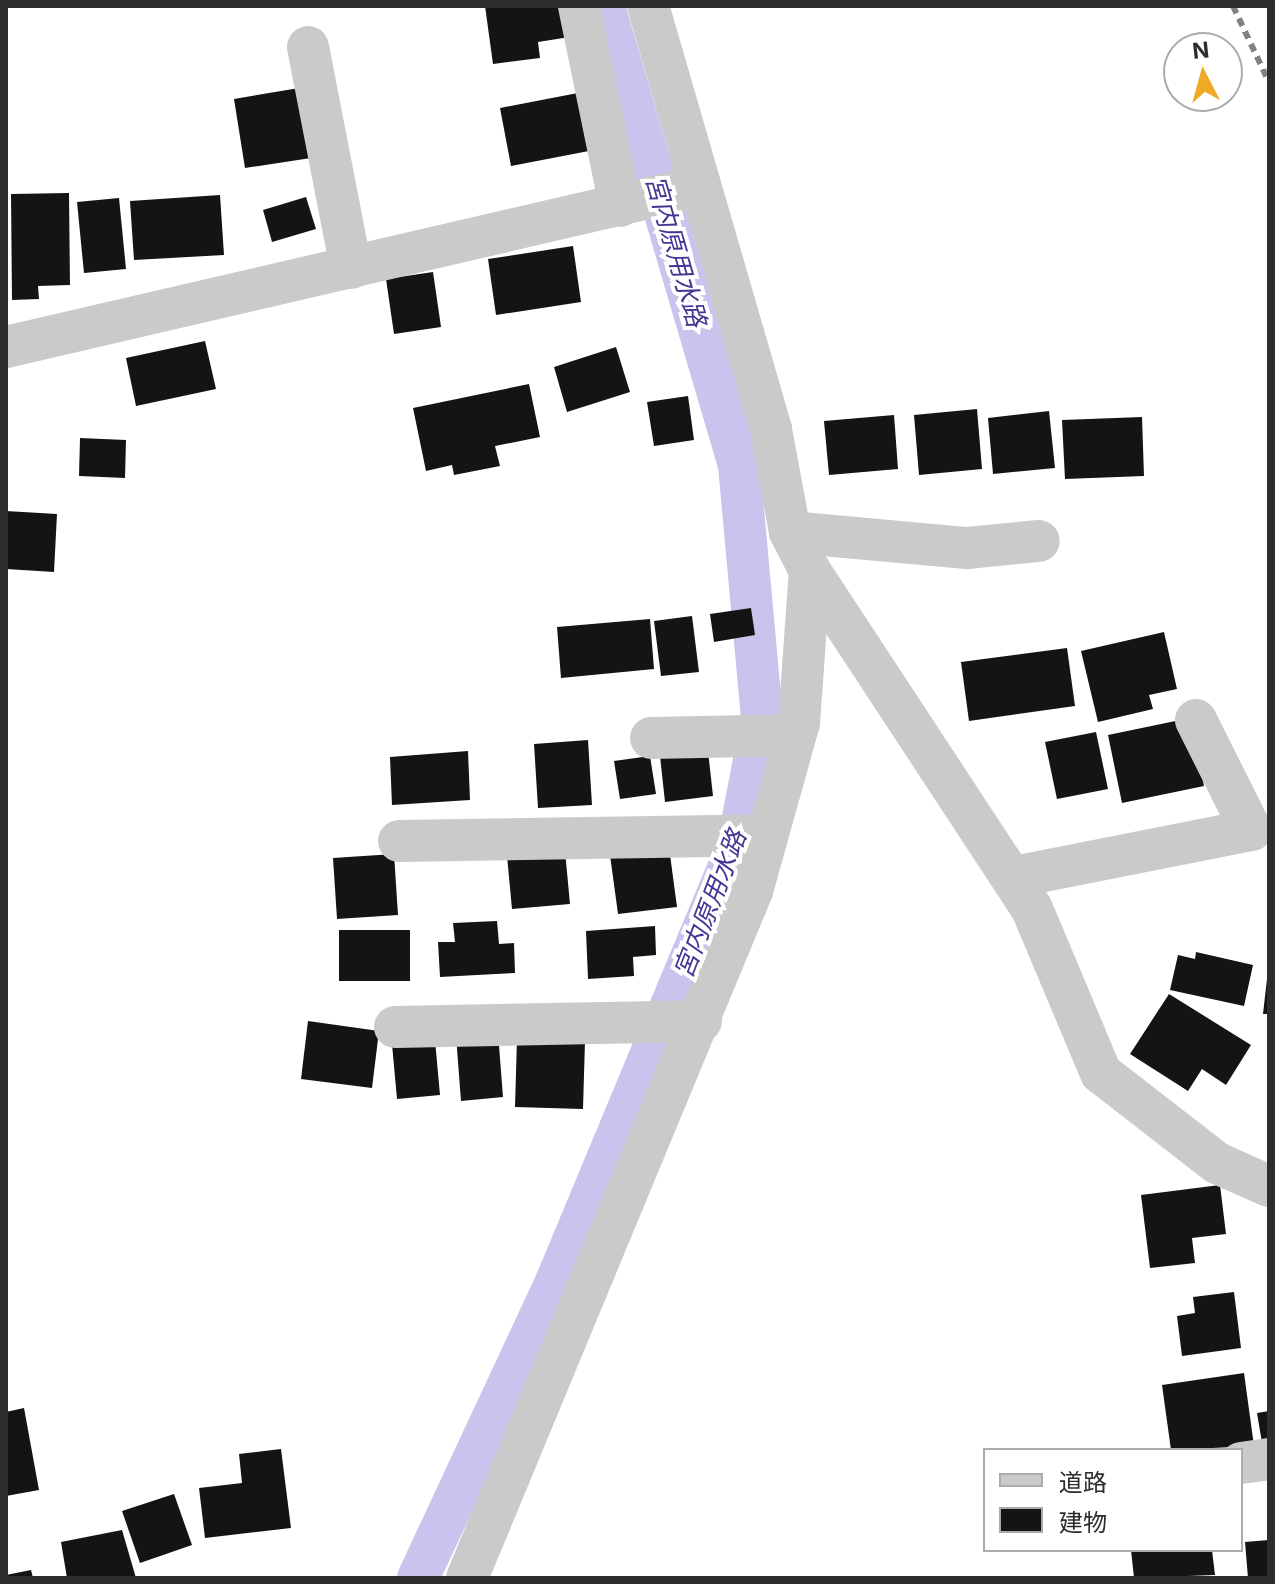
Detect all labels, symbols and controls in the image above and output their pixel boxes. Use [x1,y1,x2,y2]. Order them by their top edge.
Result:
north arrow [1163,32,1243,112]
text: N [1191,36,1210,64]
water label: 宮内原用水路 [640,172,712,330]
water label: 宮内原用水路 [667,826,753,982]
legend [983,1448,1243,1552]
text: 道路 [1059,1468,1107,1497]
text: 建物 [1059,1508,1107,1537]

